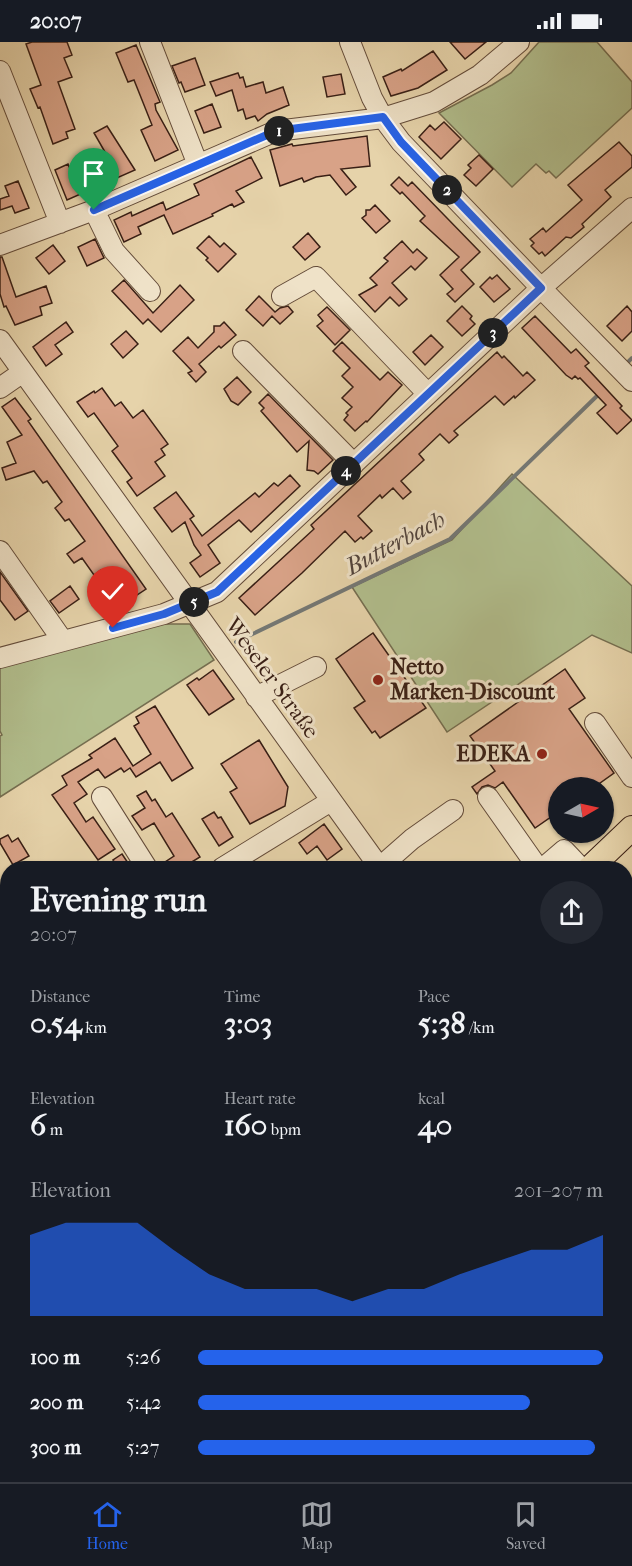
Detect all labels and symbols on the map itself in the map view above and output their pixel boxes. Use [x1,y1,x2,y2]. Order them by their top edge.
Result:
pin: 1 [264,116,294,146]
pin [68,148,119,210]
pin: 2 [432,175,462,205]
pin: 3 [478,318,508,348]
pin: 4 [331,456,361,486]
water label: Butterbach [339,505,450,582]
pin [87,566,138,628]
pin: 5 [179,587,209,617]
street label: Weseler Straße [219,612,324,743]
place label: Netto Marken-Discount [389,654,556,705]
marker: Netto Marken-Discount [371,673,385,687]
place label: EDEKA [456,741,531,767]
marker: EDEKA [535,747,549,761]
north arrow [548,777,614,843]

